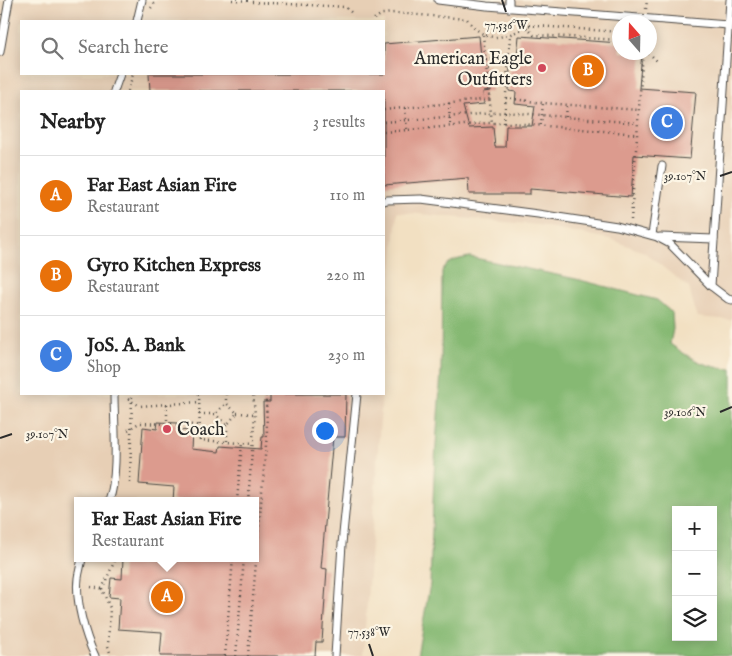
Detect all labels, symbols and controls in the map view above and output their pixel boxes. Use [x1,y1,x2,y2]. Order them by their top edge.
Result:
north arrow [612,15,657,60]
text: 77.536°W [485,18,528,33]
search box [20,20,385,75]
icon: search [38,34,66,62]
text: Search here [78,36,169,60]
place label: American Eagle Outfitters [413,48,532,92]
pin: B [572,52,604,90]
marker: American Eagle Outfitters [536,62,548,74]
pin: C [651,104,683,142]
text: Nearby [40,109,105,136]
text: 3 results [313,113,365,133]
text: 39.107°N [664,169,707,184]
text: Far East Asian Fire [87,174,237,198]
text: A [51,186,61,206]
text: 110 m [329,186,365,206]
text: Restaurant [87,198,160,218]
text: Gyro Kitchen Express [87,254,261,278]
text: B [51,266,61,286]
text: 220 m [326,266,365,286]
text: Restaurant [87,278,160,298]
text: JoS. A. Bank [87,334,185,358]
text: C [50,346,62,366]
text: 230 m [328,346,365,366]
text: Shop [87,358,121,378]
text: 39.106°N [664,405,707,420]
your location [312,418,338,444]
place label: Coach [177,419,225,442]
marker: Coach [161,423,173,435]
text: 39.107°N [26,427,69,442]
popup [74,497,259,562]
map controls [672,506,717,641]
button: + [672,506,717,551]
text: Far East Asian Fire [92,508,241,532]
text: Restaurant [92,532,164,552]
button: − [672,551,717,596]
pin: A [151,578,183,616]
button: layers [672,596,717,641]
text: 77.538°W [348,625,391,640]

